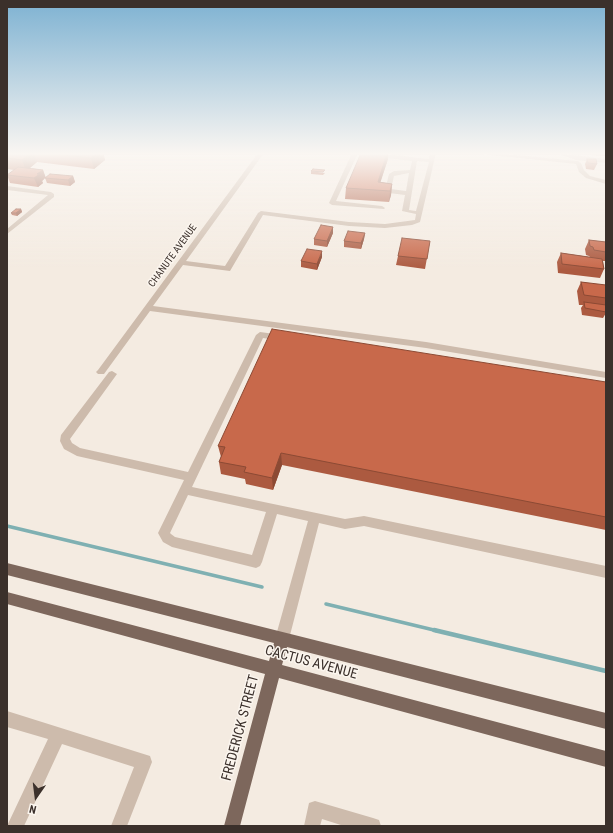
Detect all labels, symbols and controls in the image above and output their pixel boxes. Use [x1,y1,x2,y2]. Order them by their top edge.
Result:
street label: CHANUTE AVENUE [146,222,200,290]
street label: CACTUS AVENUE [263,643,359,683]
street label: FREDERICK STREET [219,673,263,783]
north arrow [16,777,56,817]
text: N [28,802,38,816]

